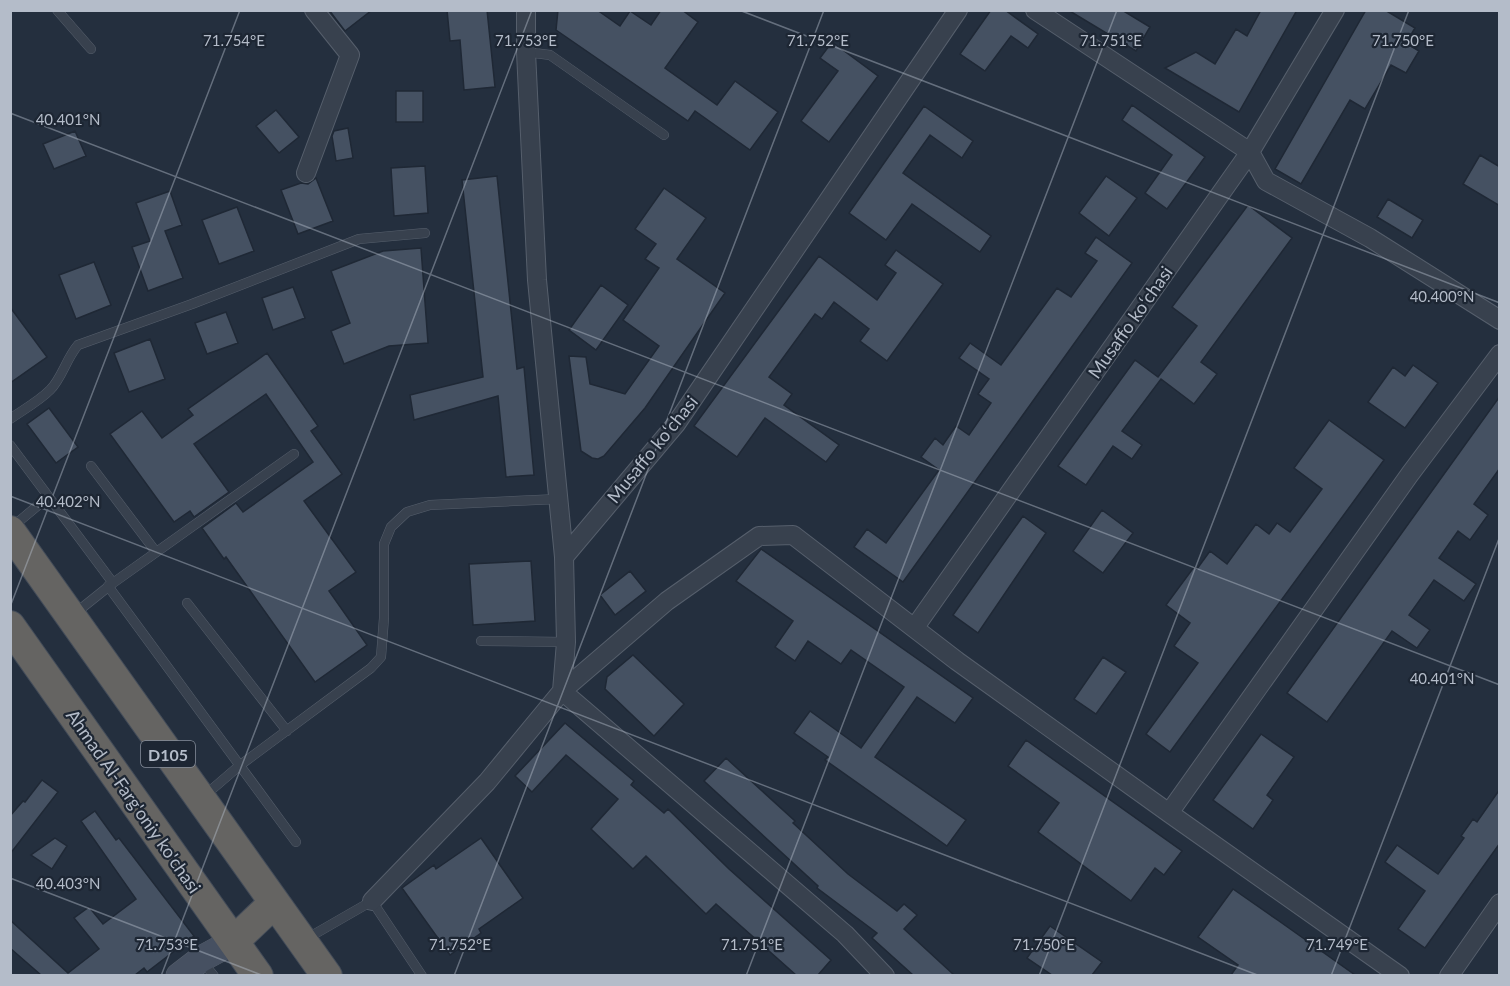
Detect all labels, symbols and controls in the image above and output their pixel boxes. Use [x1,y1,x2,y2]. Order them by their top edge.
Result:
text: 71.754°E [203,31,265,49]
text: 71.753°E [495,31,557,49]
text: 71.752°E [787,31,849,49]
text: 71.751°E [1080,31,1142,49]
text: 71.750°E [1372,31,1434,49]
text: 40.401°N [36,110,100,128]
street label: Musaffo koʻchasi [1083,262,1177,382]
text: 40.400°N [1410,287,1474,305]
street label: Musaffo koʻchasi [602,391,702,507]
text: 40.402°N [36,492,100,510]
text: 40.401°N [1410,669,1474,687]
street label: Ahmad Al-Farg'oniy ko'chasi [62,705,206,897]
road number: D105 [141,741,195,767]
text: 40.403°N [36,874,100,892]
text: 71.753°E [136,935,198,953]
text: 71.752°E [429,935,491,953]
text: 71.751°E [721,935,783,953]
text: 71.750°E [1013,935,1075,953]
text: 71.749°E [1306,935,1368,953]

